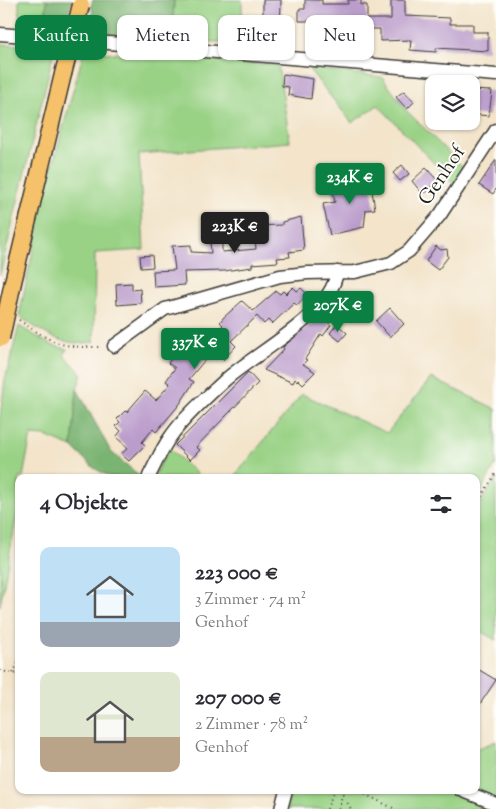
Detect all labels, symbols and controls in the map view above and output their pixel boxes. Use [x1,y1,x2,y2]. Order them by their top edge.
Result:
chip: Kaufen [15,15,107,60]
chip: Mieten [117,15,208,60]
chip: Filter [218,15,295,60]
chip: Neu [305,15,374,60]
map controls [425,75,480,130]
button: layers [425,75,480,130]
street label: Genhof [412,139,474,212]
pin: 234K € [309,162,391,205]
text: 234K € [327,167,373,190]
pin: 223K € [194,212,276,254]
text: 223K € [212,216,258,239]
pin: 207K € [297,290,379,333]
text: 207K € [314,295,362,318]
pin: 337K € [154,328,236,370]
text: 337K € [172,332,218,355]
text: 4 Objekte [40,489,128,519]
icon: filters [427,490,455,518]
text: 223 000 € [195,559,278,589]
icon: home [80,567,140,627]
text: 3 Zimmer · 74 m² [195,589,306,612]
text: Genhof [195,612,249,635]
text: 207 000 € [195,684,282,714]
icon: home [80,692,140,752]
text: 2 Zimmer · 78 m² [195,714,308,737]
text: Genhof [195,737,249,760]

